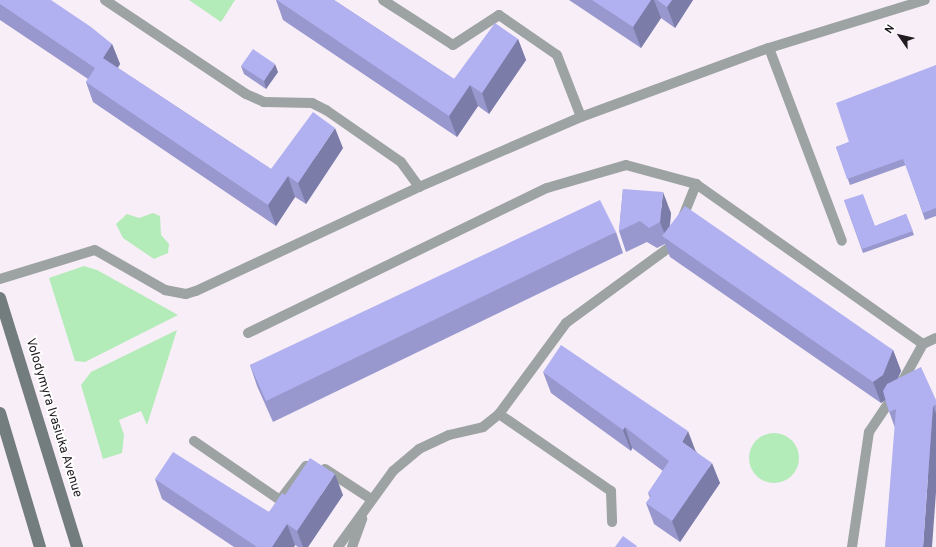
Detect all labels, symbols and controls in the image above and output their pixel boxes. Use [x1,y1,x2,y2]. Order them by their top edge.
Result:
north arrow [880,16,920,56]
text: N [882,22,898,36]
street label: Volodymyra Ivasiuka Avenue [21,336,85,500]

